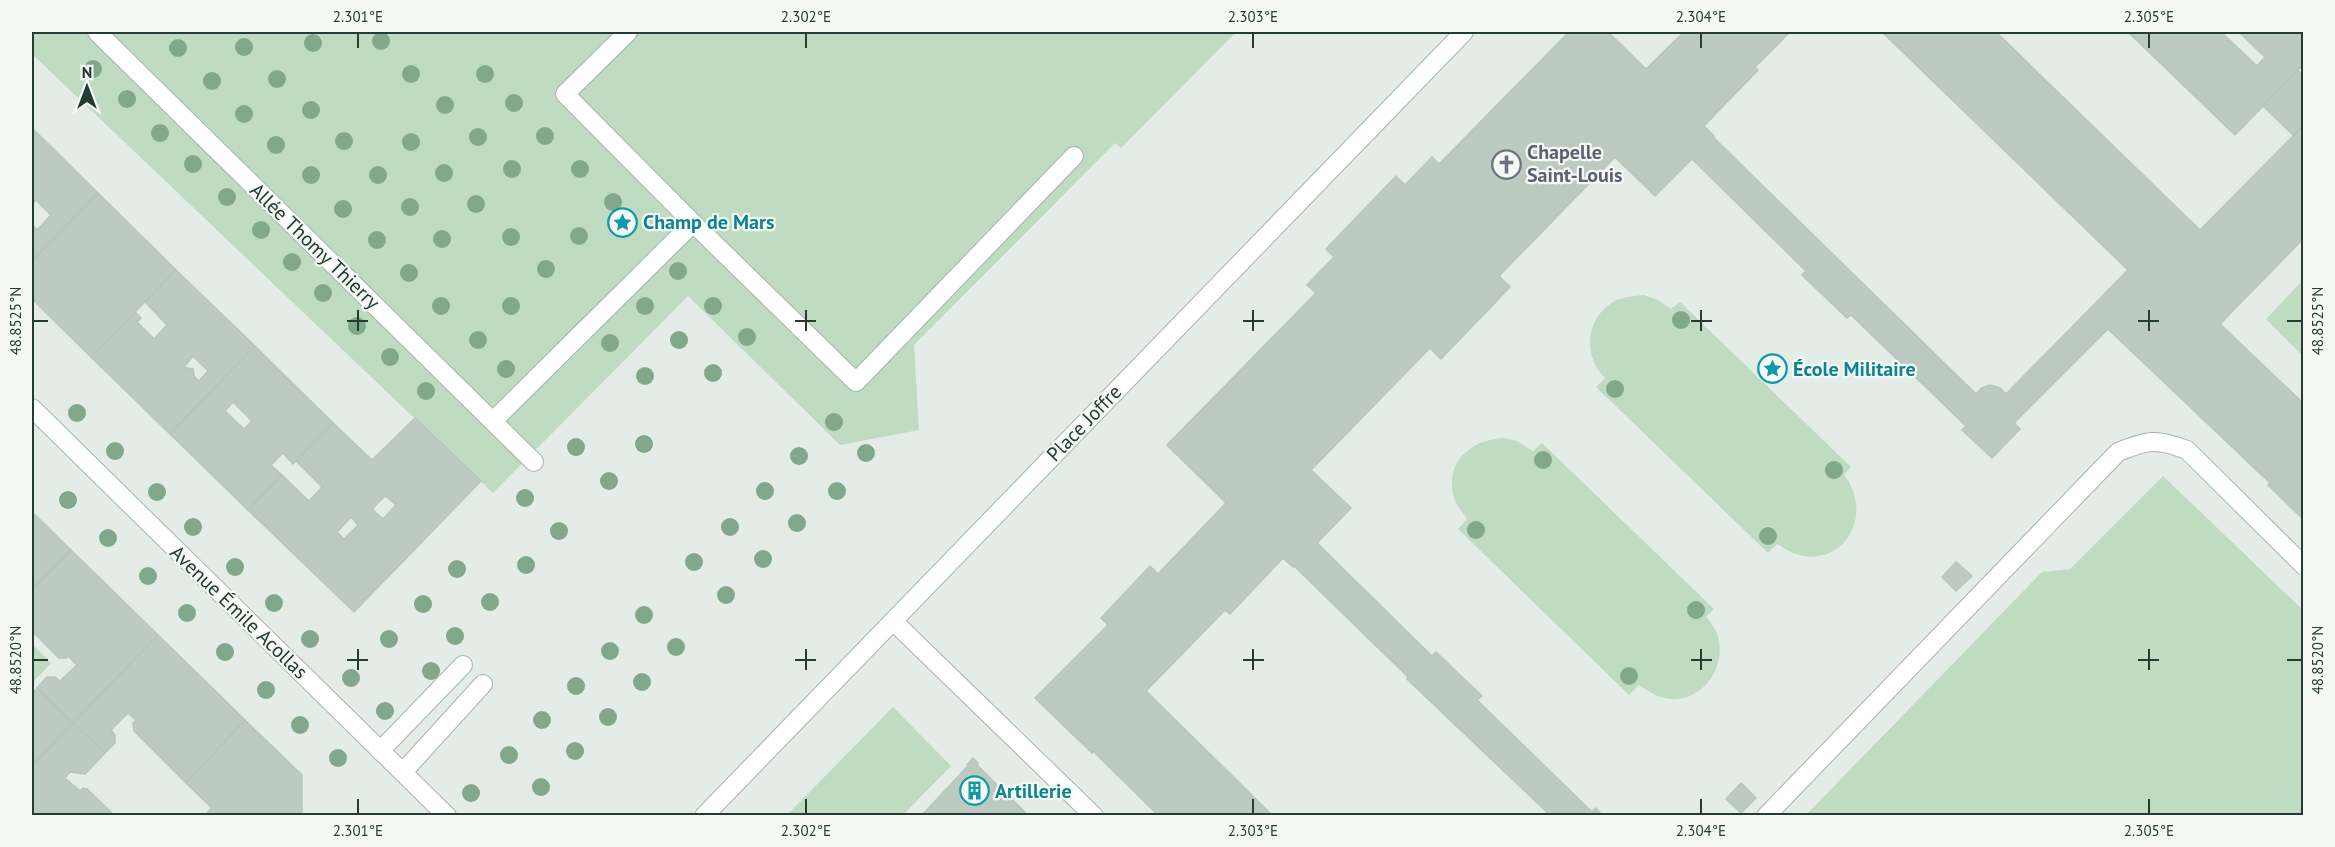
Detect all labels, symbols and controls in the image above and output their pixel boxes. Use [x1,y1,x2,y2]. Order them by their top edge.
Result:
text: 2.301°E [333,7,383,26]
text: 2.302°E [781,7,831,26]
text: 2.303°E [1228,7,1278,26]
text: 2.304°E [1676,7,1726,26]
text: 2.305°E [2124,7,2174,26]
north arrow [57,57,117,117]
text: N [82,62,92,82]
place label: Chapelle Saint-Louis [1527,139,1623,188]
church icon: Chapelle Saint-Louis [1490,148,1522,180]
street label: Allée Thomy Thierry [244,177,386,315]
place icon: Champ de Mars [606,206,638,238]
place label: Champ de Mars [643,209,774,235]
text: 48.8525°N [6,287,25,355]
text: 48.8525°N [2308,287,2327,355]
place icon: École Militaire [1756,353,1788,385]
place label: École Militaire [1793,356,1916,382]
street label: Place Joffre [1041,379,1127,467]
street label: Avenue Émile Acollas [165,540,313,684]
text: 48.8520°N [6,626,25,694]
text: 48.8520°N [2308,626,2327,694]
building icon: Artillerie [958,775,990,807]
place label: Artillerie [995,778,1072,804]
text: 2.301°E [333,821,383,840]
text: 2.302°E [781,821,831,840]
text: 2.303°E [1228,821,1278,840]
text: 2.304°E [1676,821,1726,840]
text: 2.305°E [2124,821,2174,840]

